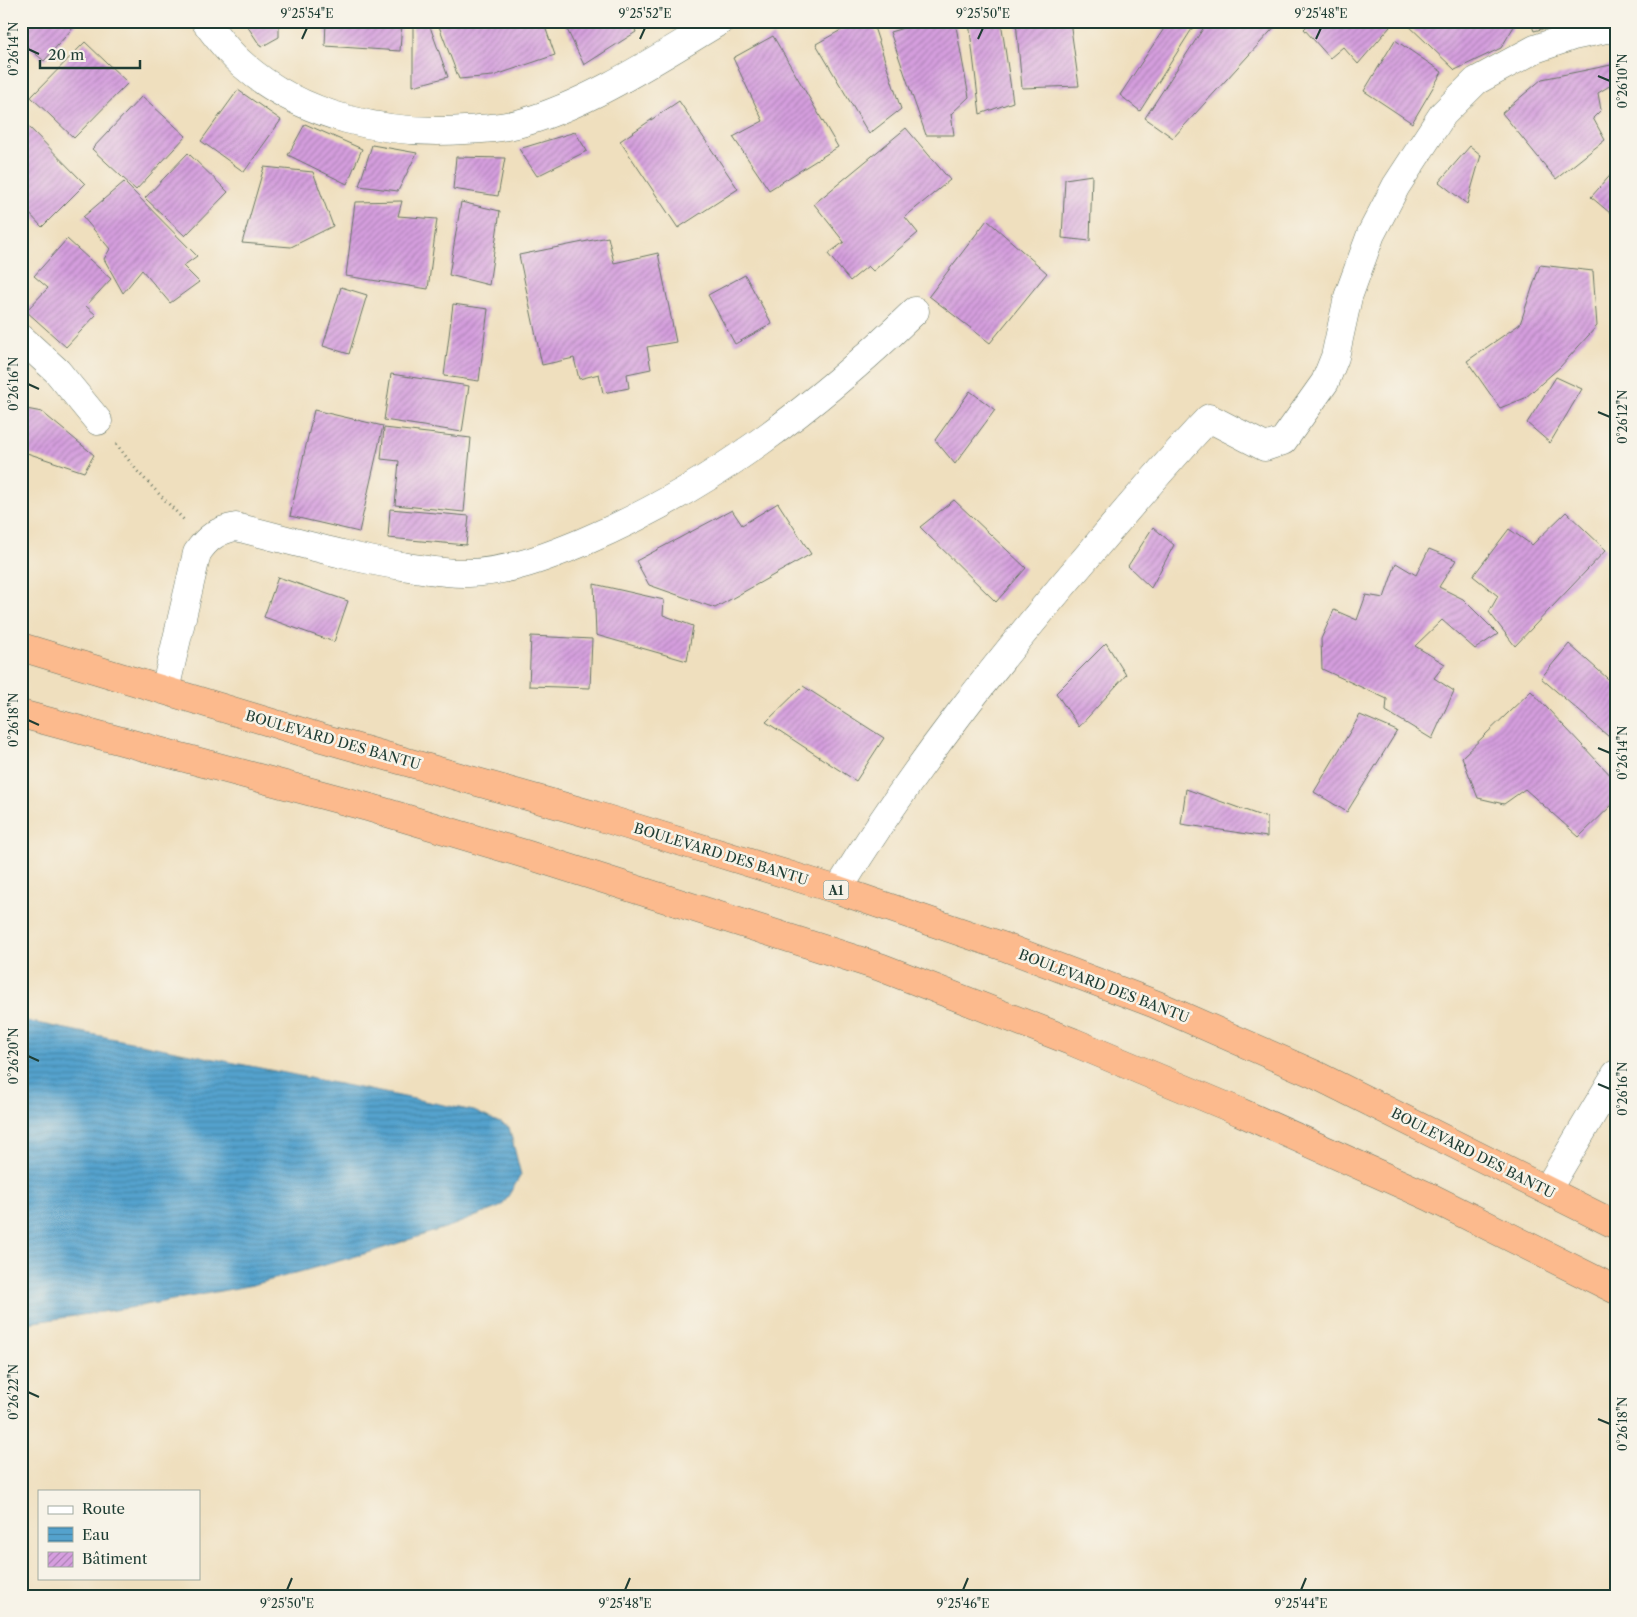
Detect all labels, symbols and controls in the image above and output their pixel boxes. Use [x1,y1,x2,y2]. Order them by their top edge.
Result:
text: 9°25'54"E [280,6,334,21]
text: 9°25'52"E [618,6,672,21]
text: 9°25'50"E [956,6,1010,21]
text: 9°25'48"E [1294,6,1348,21]
text: 0°26'14"N [6,22,21,76]
scale bar [40,38,140,70]
text: 20 m [48,45,84,64]
text: 0°26'10"N [1615,53,1630,108]
text: 0°26'16"N [6,357,21,411]
text: 0°26'12"N [1615,390,1630,444]
text: 0°26'18"N [6,693,21,747]
street label: BOULEVARD DES BANTU [243,706,423,774]
text: 0°26'14"N [1615,726,1630,780]
street label: BOULEVARD DES BANTU [632,819,811,889]
road number: A1 [824,880,848,900]
street label: BOULEVARD DES BANTU [1016,945,1192,1027]
text: 0°26'20"N [6,1028,21,1084]
text: 0°26'16"N [1615,1062,1630,1116]
street label: BOULEVARD DES BANTU [1388,1104,1558,1202]
text: 0°26'22"N [6,1364,21,1420]
text: 0°26'18"N [1615,1397,1630,1451]
legend [38,1490,200,1580]
text: Route [82,1499,125,1518]
text: Eau [82,1525,110,1544]
text: Bâtiment [82,1549,148,1568]
text: 9°25'50"E [260,1596,314,1611]
text: 9°25'48"E [598,1596,652,1611]
text: 9°25'46"E [937,1596,989,1611]
text: 9°25'44"E [1275,1596,1327,1611]

